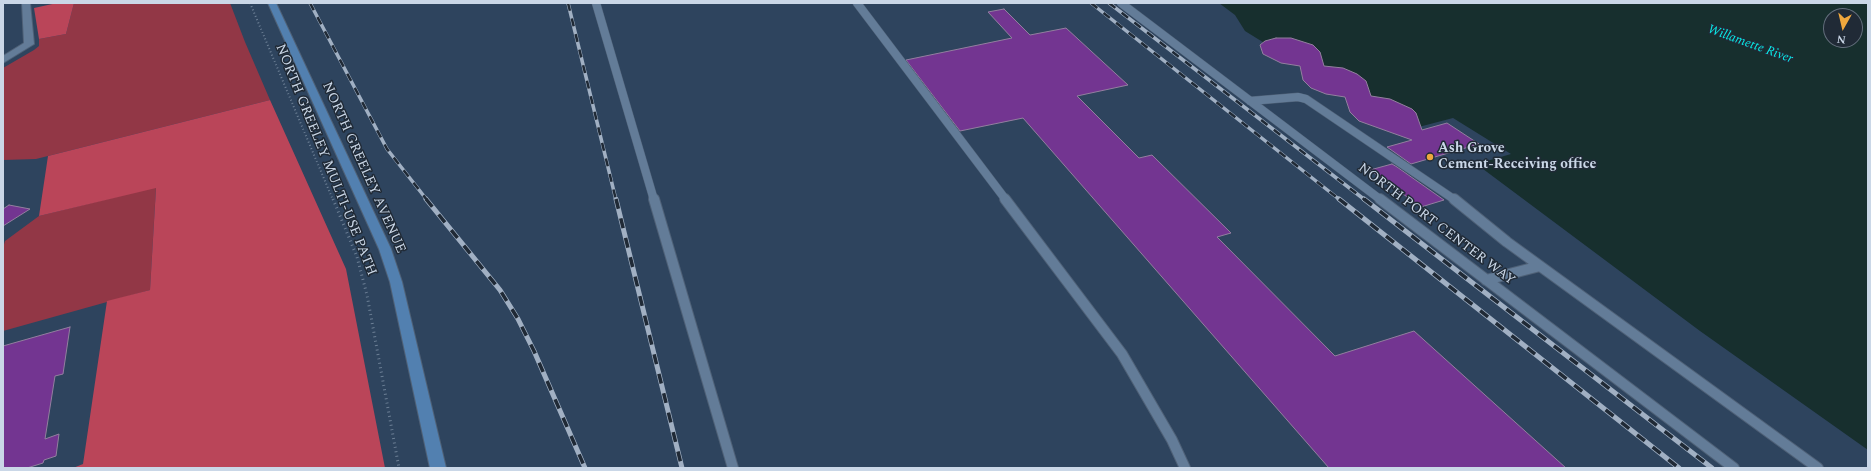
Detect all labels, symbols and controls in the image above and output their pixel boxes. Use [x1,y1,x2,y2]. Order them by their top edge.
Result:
north arrow [1823,8,1863,48]
water label: Willamette River [1705,22,1795,68]
text: N [1836,30,1847,48]
street label: NORTH GREELEY MULTI-USE PATH [271,42,379,278]
street label: NORTH GREELEY AVENUE [318,80,408,256]
place label: Ash Grove Cement-Receiving office [1438,141,1597,174]
marker: Ash Grove Cement-Receiving office [1425,152,1435,162]
street label: NORTH PORT CENTER WAY [1354,160,1518,290]

